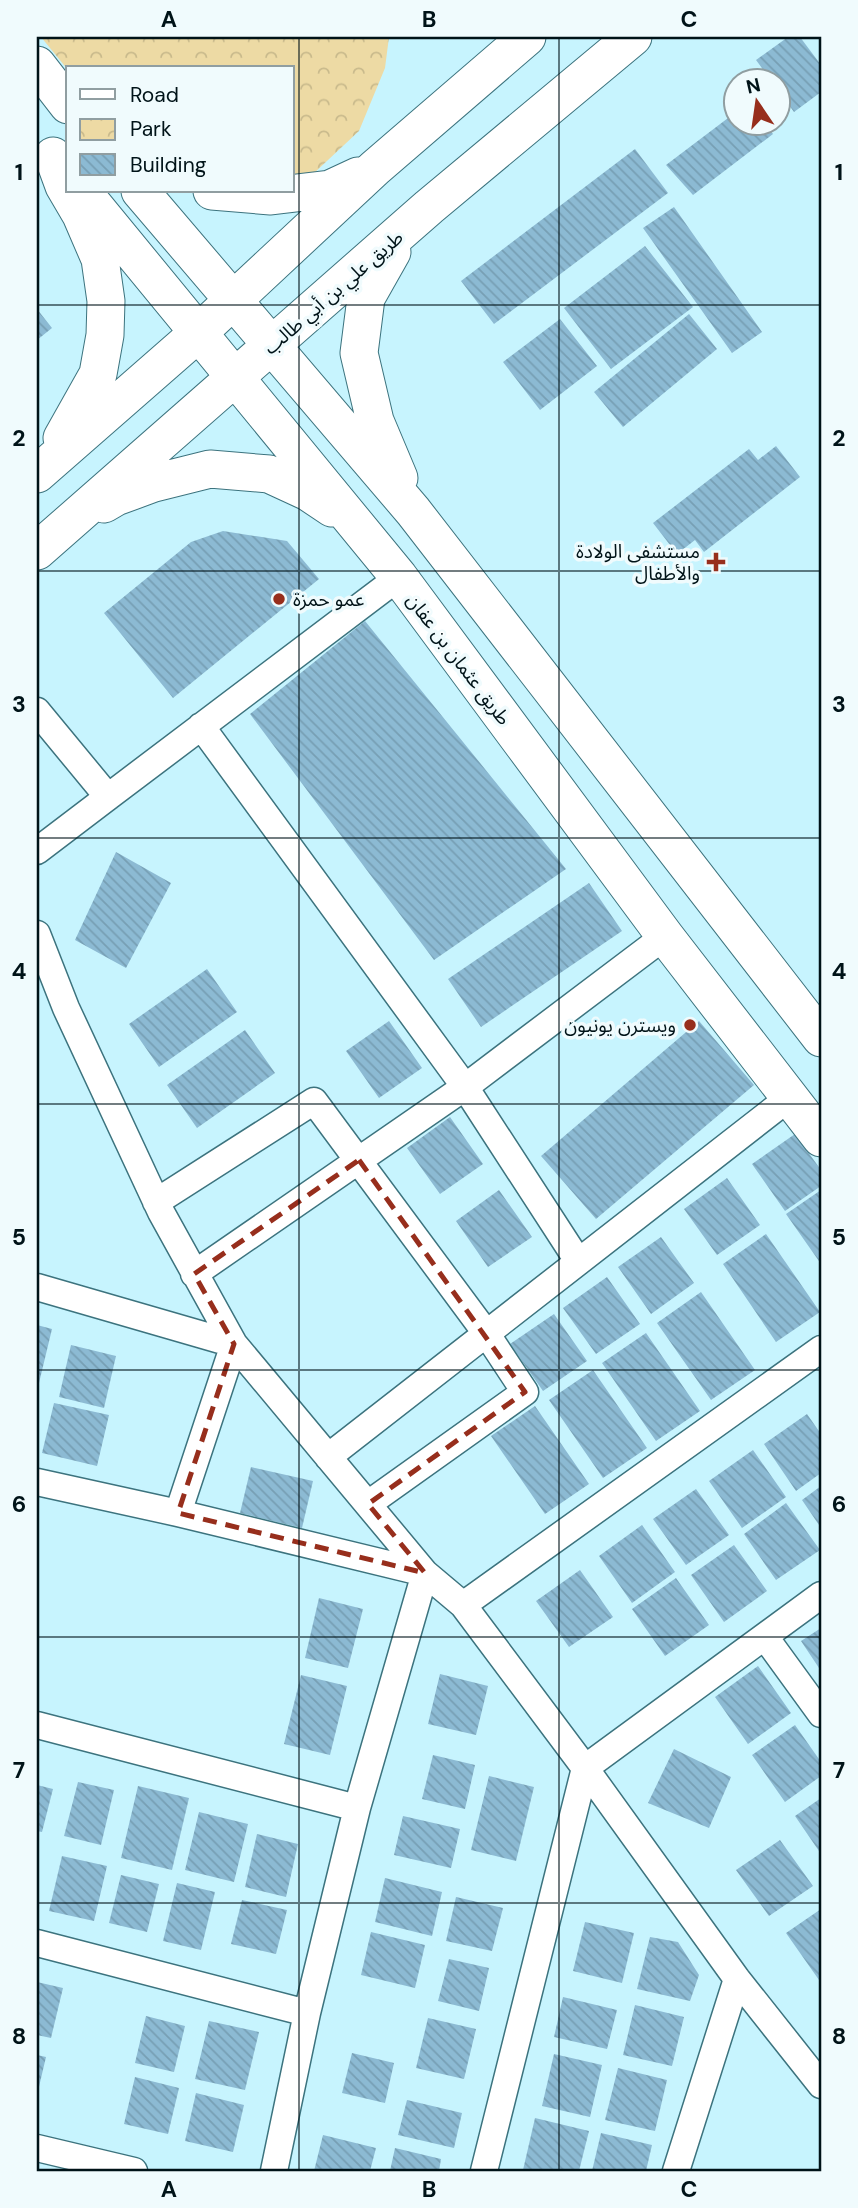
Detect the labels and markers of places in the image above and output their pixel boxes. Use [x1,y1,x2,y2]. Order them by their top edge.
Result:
place label: مستشفى الولادة والأطفال [576,539,700,586]
marker: مستشفى الولادة والأطفال [706,552,726,572]
place label: عمو حمزة [293,587,364,612]
marker: عمو حمزة [271,591,287,607]
place label: ويسترن يونيون [564,1013,676,1038]
marker: ويسترن يونيون [682,1017,698,1033]

